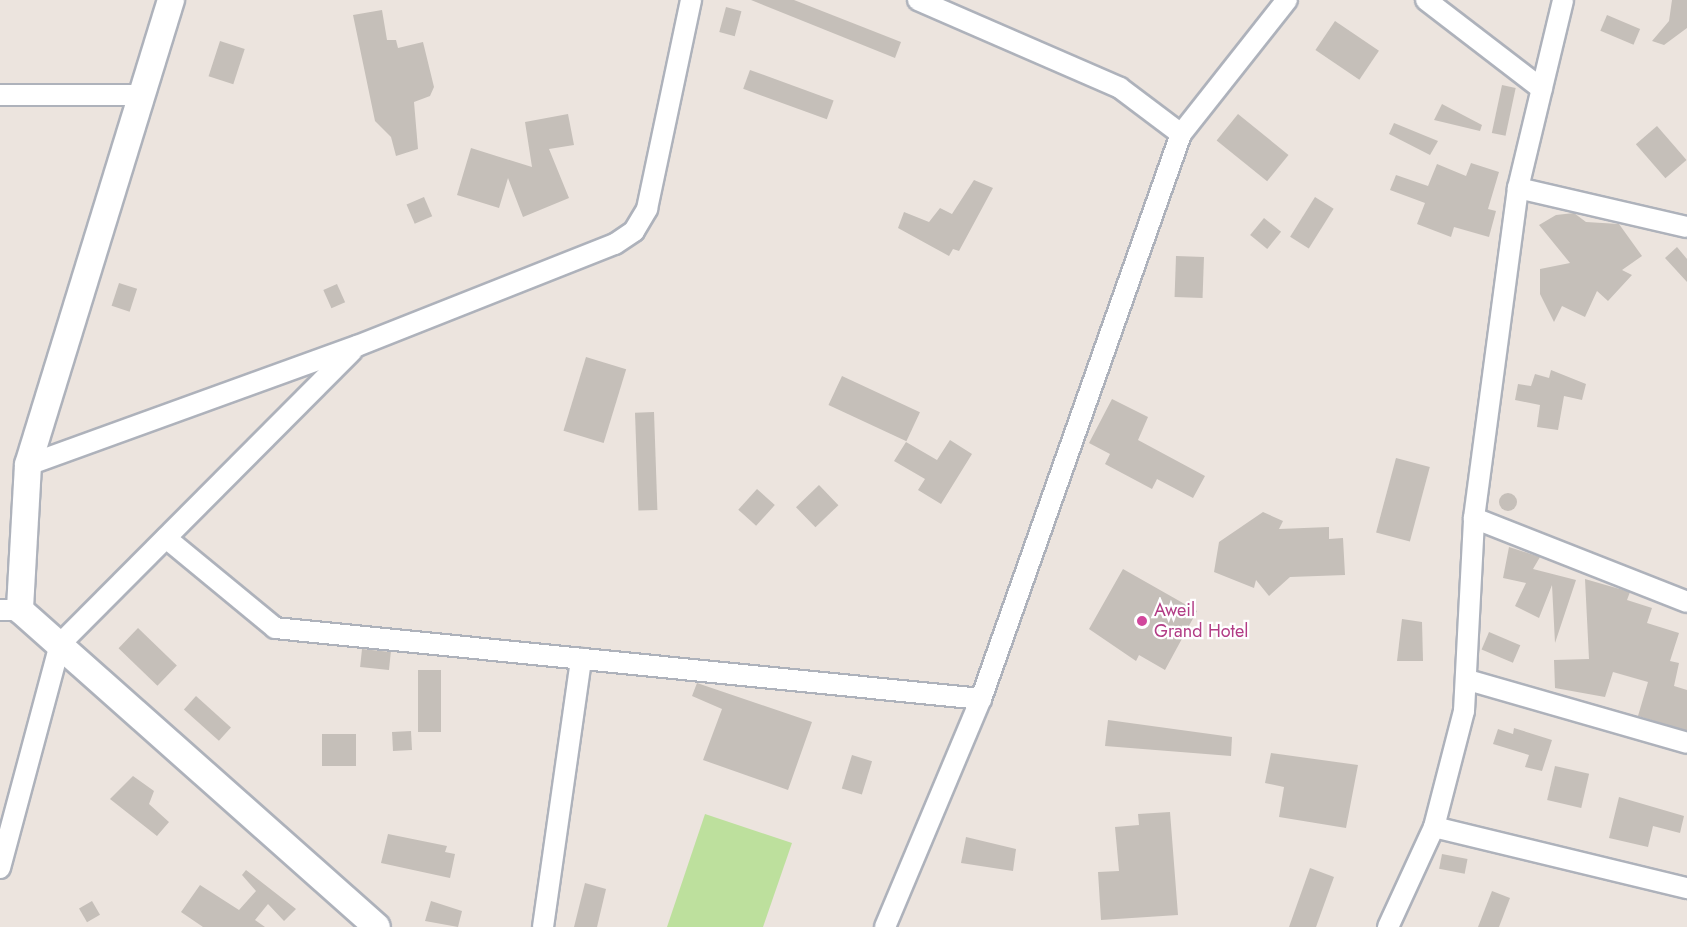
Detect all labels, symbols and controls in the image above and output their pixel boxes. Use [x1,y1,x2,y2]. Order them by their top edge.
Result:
place label: Aweil Grand Hotel [1154,600,1248,642]
marker: Aweil Grand Hotel [1135,614,1149,628]

